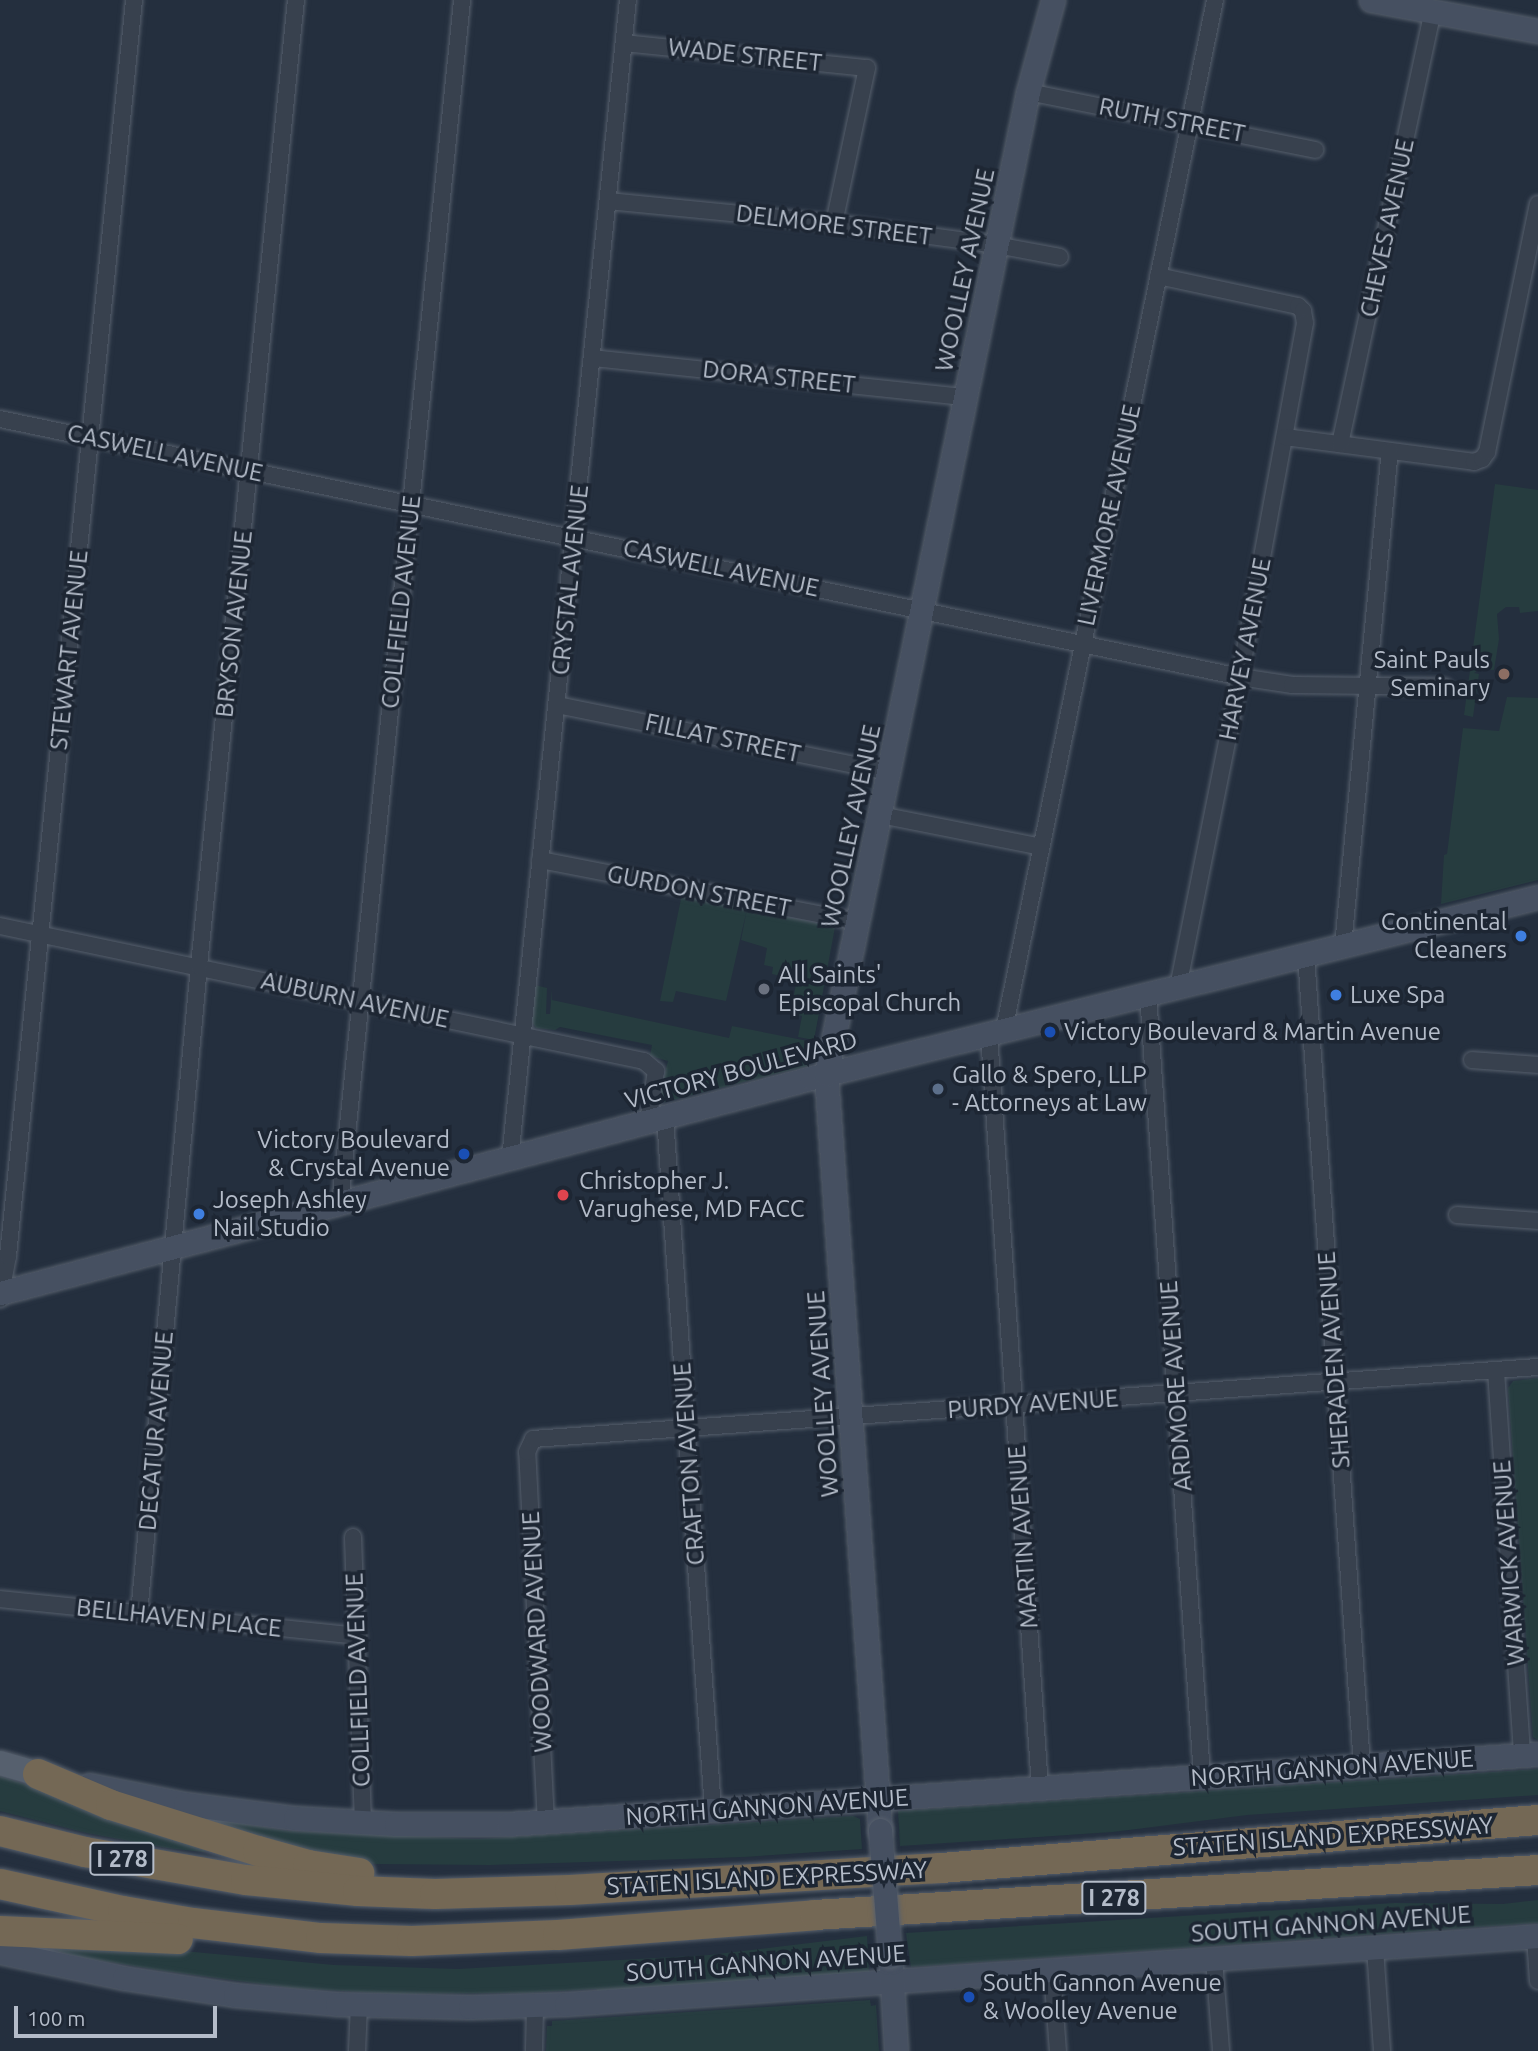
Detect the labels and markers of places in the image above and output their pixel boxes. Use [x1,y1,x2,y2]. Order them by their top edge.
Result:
place label: Saint Pauls Seminary [1374,646,1490,702]
marker: Saint Pauls Seminary [1496,666,1512,682]
place label: Continental Cleaners [1381,908,1507,964]
marker: Continental Cleaners [1513,928,1529,944]
place label: All Saints' Episcopal Church [778,961,961,1017]
marker: All Saints' Episcopal Church [756,981,772,997]
place label: Luxe Spa [1350,981,1445,1009]
marker: Luxe Spa [1328,987,1344,1003]
place label: Victory Boulevard & Martin Avenue [1064,1018,1441,1046]
marker: Victory Boulevard & Martin Avenue [1042,1024,1058,1040]
place label: Gallo & Spero, LLP - Attorneys at Law [952,1061,1147,1117]
marker: Gallo & Spero, LLP - Attorneys at Law [930,1081,946,1097]
place label: Victory Boulevard & Crystal Avenue [257,1126,450,1182]
marker: Victory Boulevard & Crystal Avenue [456,1146,472,1162]
place label: Christopher J. Varughese, MD FACC [579,1167,804,1223]
marker: Christopher J. Varughese, MD FACC [553,1185,573,1205]
place label: Joseph Ashley Nail Studio [213,1186,367,1242]
marker: Joseph Ashley Nail Studio [191,1206,207,1222]
place label: South Gannon Avenue & Woolley Avenue [983,1969,1222,2025]
marker: South Gannon Avenue & Woolley Avenue [961,1989,977,2005]

